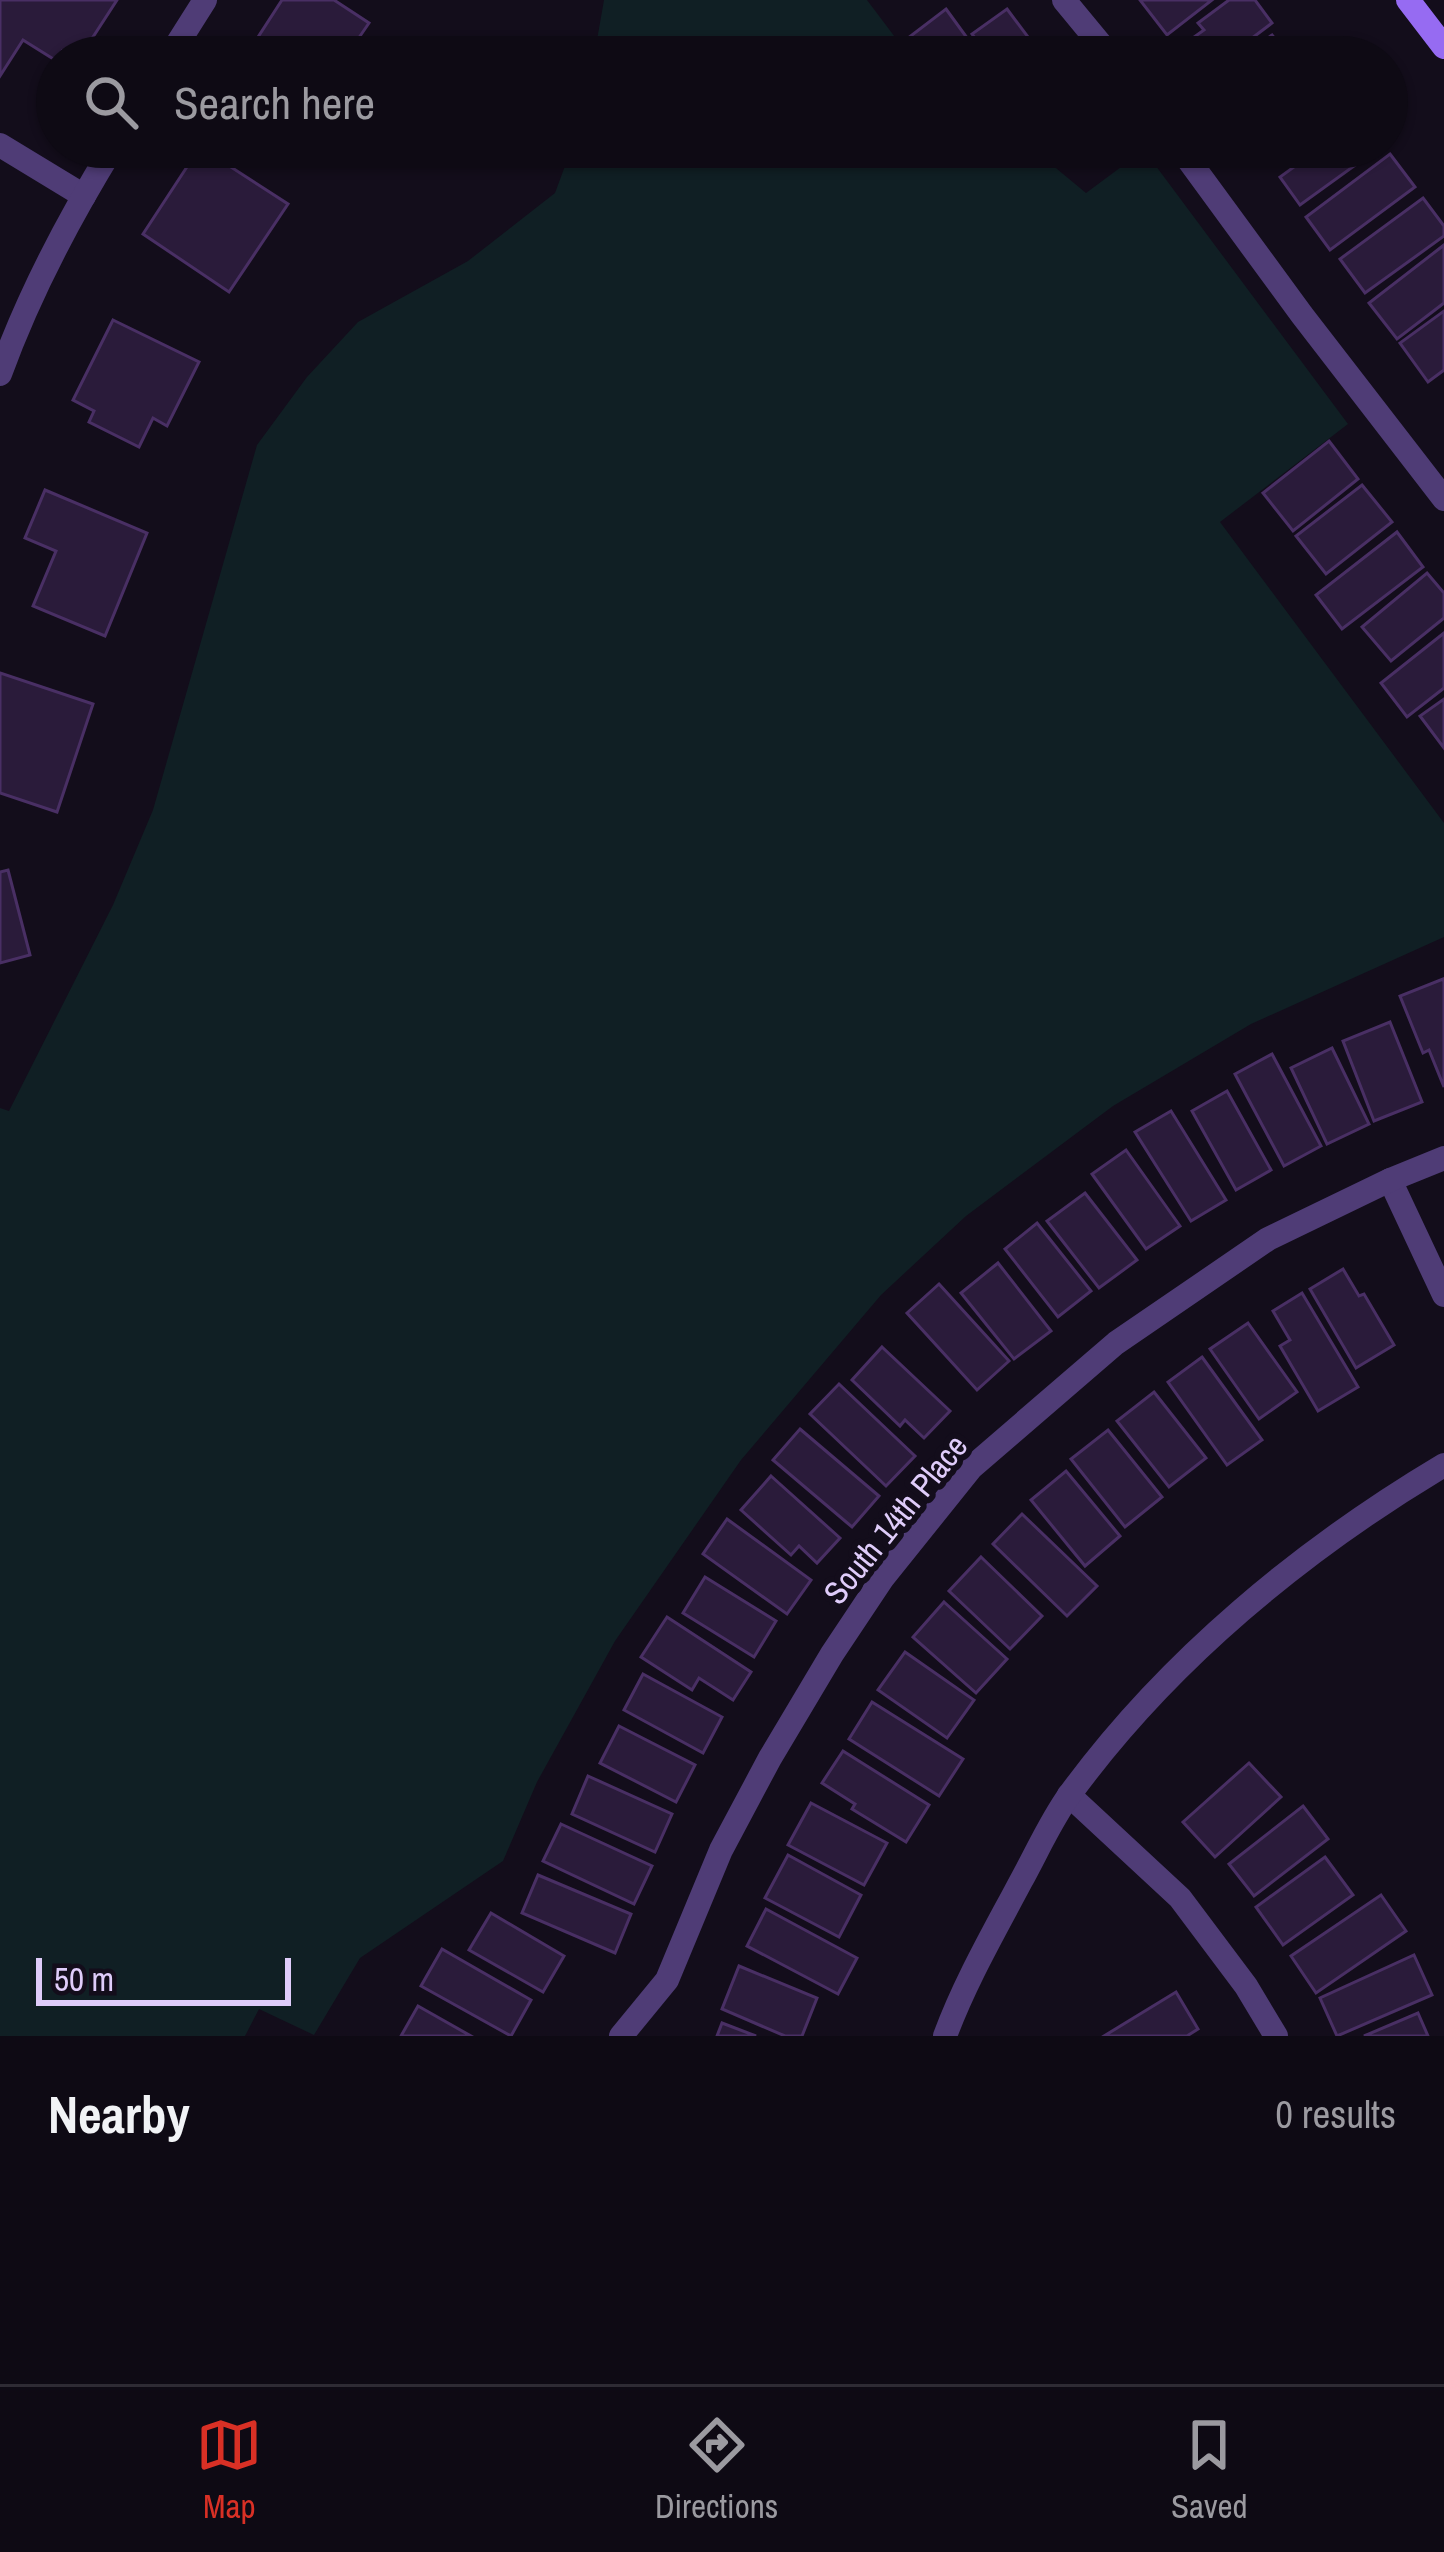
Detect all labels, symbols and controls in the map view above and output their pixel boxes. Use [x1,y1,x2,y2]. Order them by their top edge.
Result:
search box [36,36,1408,168]
icon: search [78,69,144,135]
text: Search here [174,72,375,133]
street label: South 14th Place [813,1425,977,1613]
scale bar [36,1952,291,2005]
text: 50 m [54,1957,114,2001]
text: Nearby [48,2080,190,2149]
text: 0 results [1275,2088,1396,2140]
tab: Map [196,2412,262,2528]
tab: Directions [655,2412,778,2528]
tab: Saved [1171,2412,1248,2528]

